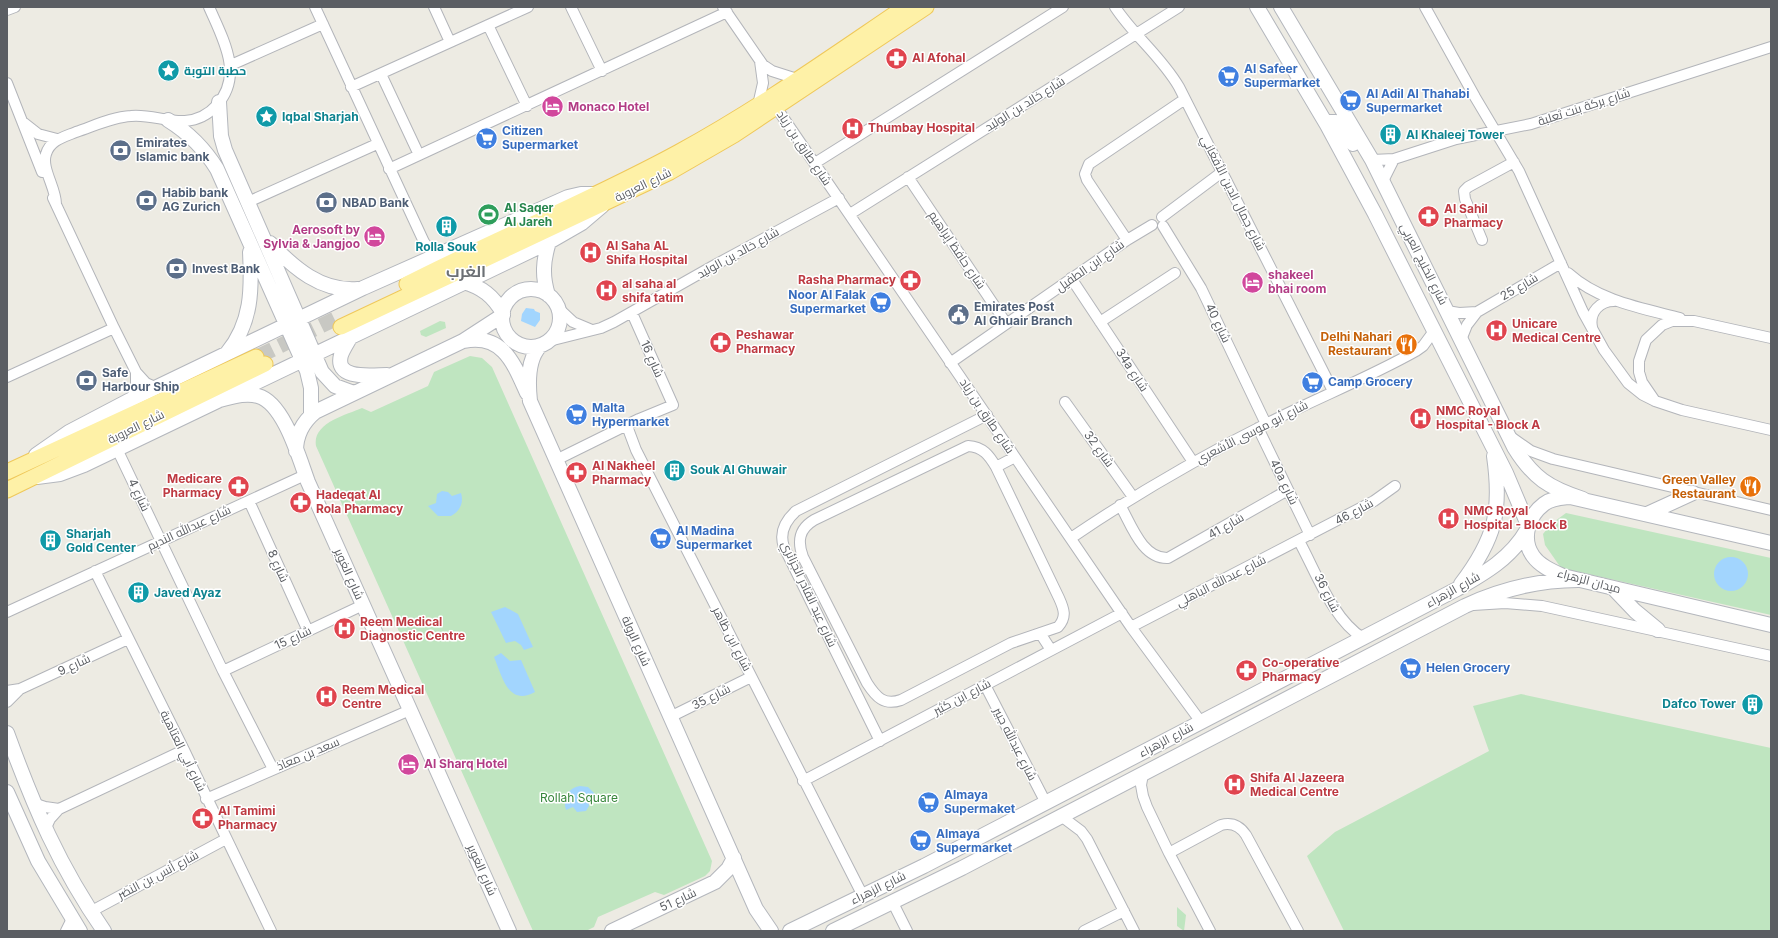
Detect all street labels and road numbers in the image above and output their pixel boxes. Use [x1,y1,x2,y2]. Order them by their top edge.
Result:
street label: شارع خالد بن الوليد [982,73,1068,135]
street label: شارع بركة بنت ثعلبة [1536,85,1632,129]
street label: شارع طارق بن زياد [773,107,835,189]
street label: شارع جمال الدين الأفغاني [1195,133,1269,254]
street label: شارع العروبة [612,164,674,206]
street label: شارع حافظ إبراهيم [925,208,989,292]
street label: شارع الخليج العربي [1395,220,1452,309]
street label: شارع خالد بن الوليد [694,224,782,282]
street label: شارع ابن الطفيل [1053,236,1127,295]
street label: شارع 25 [1497,270,1541,304]
street label: شارع 40 [1202,301,1234,345]
street label: شارع 16 [637,338,667,380]
street label: 34a شارع [1112,345,1152,395]
street label: شارع طارق بن زياد [956,375,1018,457]
street label: شارع أبو موسى الأشعري [1193,397,1312,469]
street label: شارع العروبة [105,406,167,448]
street label: شارع 32 [1080,428,1118,470]
street label: 40a شارع [1266,457,1302,507]
street label: شارع 4 [124,476,154,514]
street label: شارع 46 [1332,495,1376,529]
street label: شارع عبدالله النديم [145,502,233,554]
street label: شارع 41 [1205,509,1247,543]
street label: شارع عبد القادر الجزائري [776,538,841,651]
street label: شارع الغوير [330,545,367,602]
street label: شارع 8 [264,547,292,585]
street label: شارع عبدالله الباهلي [1173,551,1270,612]
street label: ميدان الزهراء [1556,565,1623,596]
street label: شارع الزهراء [1423,569,1483,611]
street label: شارع 36 [1310,571,1344,615]
street label: شارع ابن ظاهر [708,603,755,674]
street label: شارع الرولة [618,613,654,669]
street label: شارع 15 [272,623,314,653]
street label: شارع 9 [55,651,93,679]
street label: شارع ابن كثير [930,675,994,719]
street label: شارع 35 [689,680,733,714]
street label: شارع عبدالله جبير [989,704,1040,783]
street label: شارع أبي العتاهية [155,708,210,795]
street label: شارع الزهراء [1136,719,1196,761]
street label: سعد بن معاذ [274,734,342,774]
street label: شارع الغوير [463,841,500,898]
street label: شارع أنس بن النضر [114,847,201,904]
street label: شارع الزهراء [848,868,908,908]
street label: شارع 51 [657,885,699,915]

